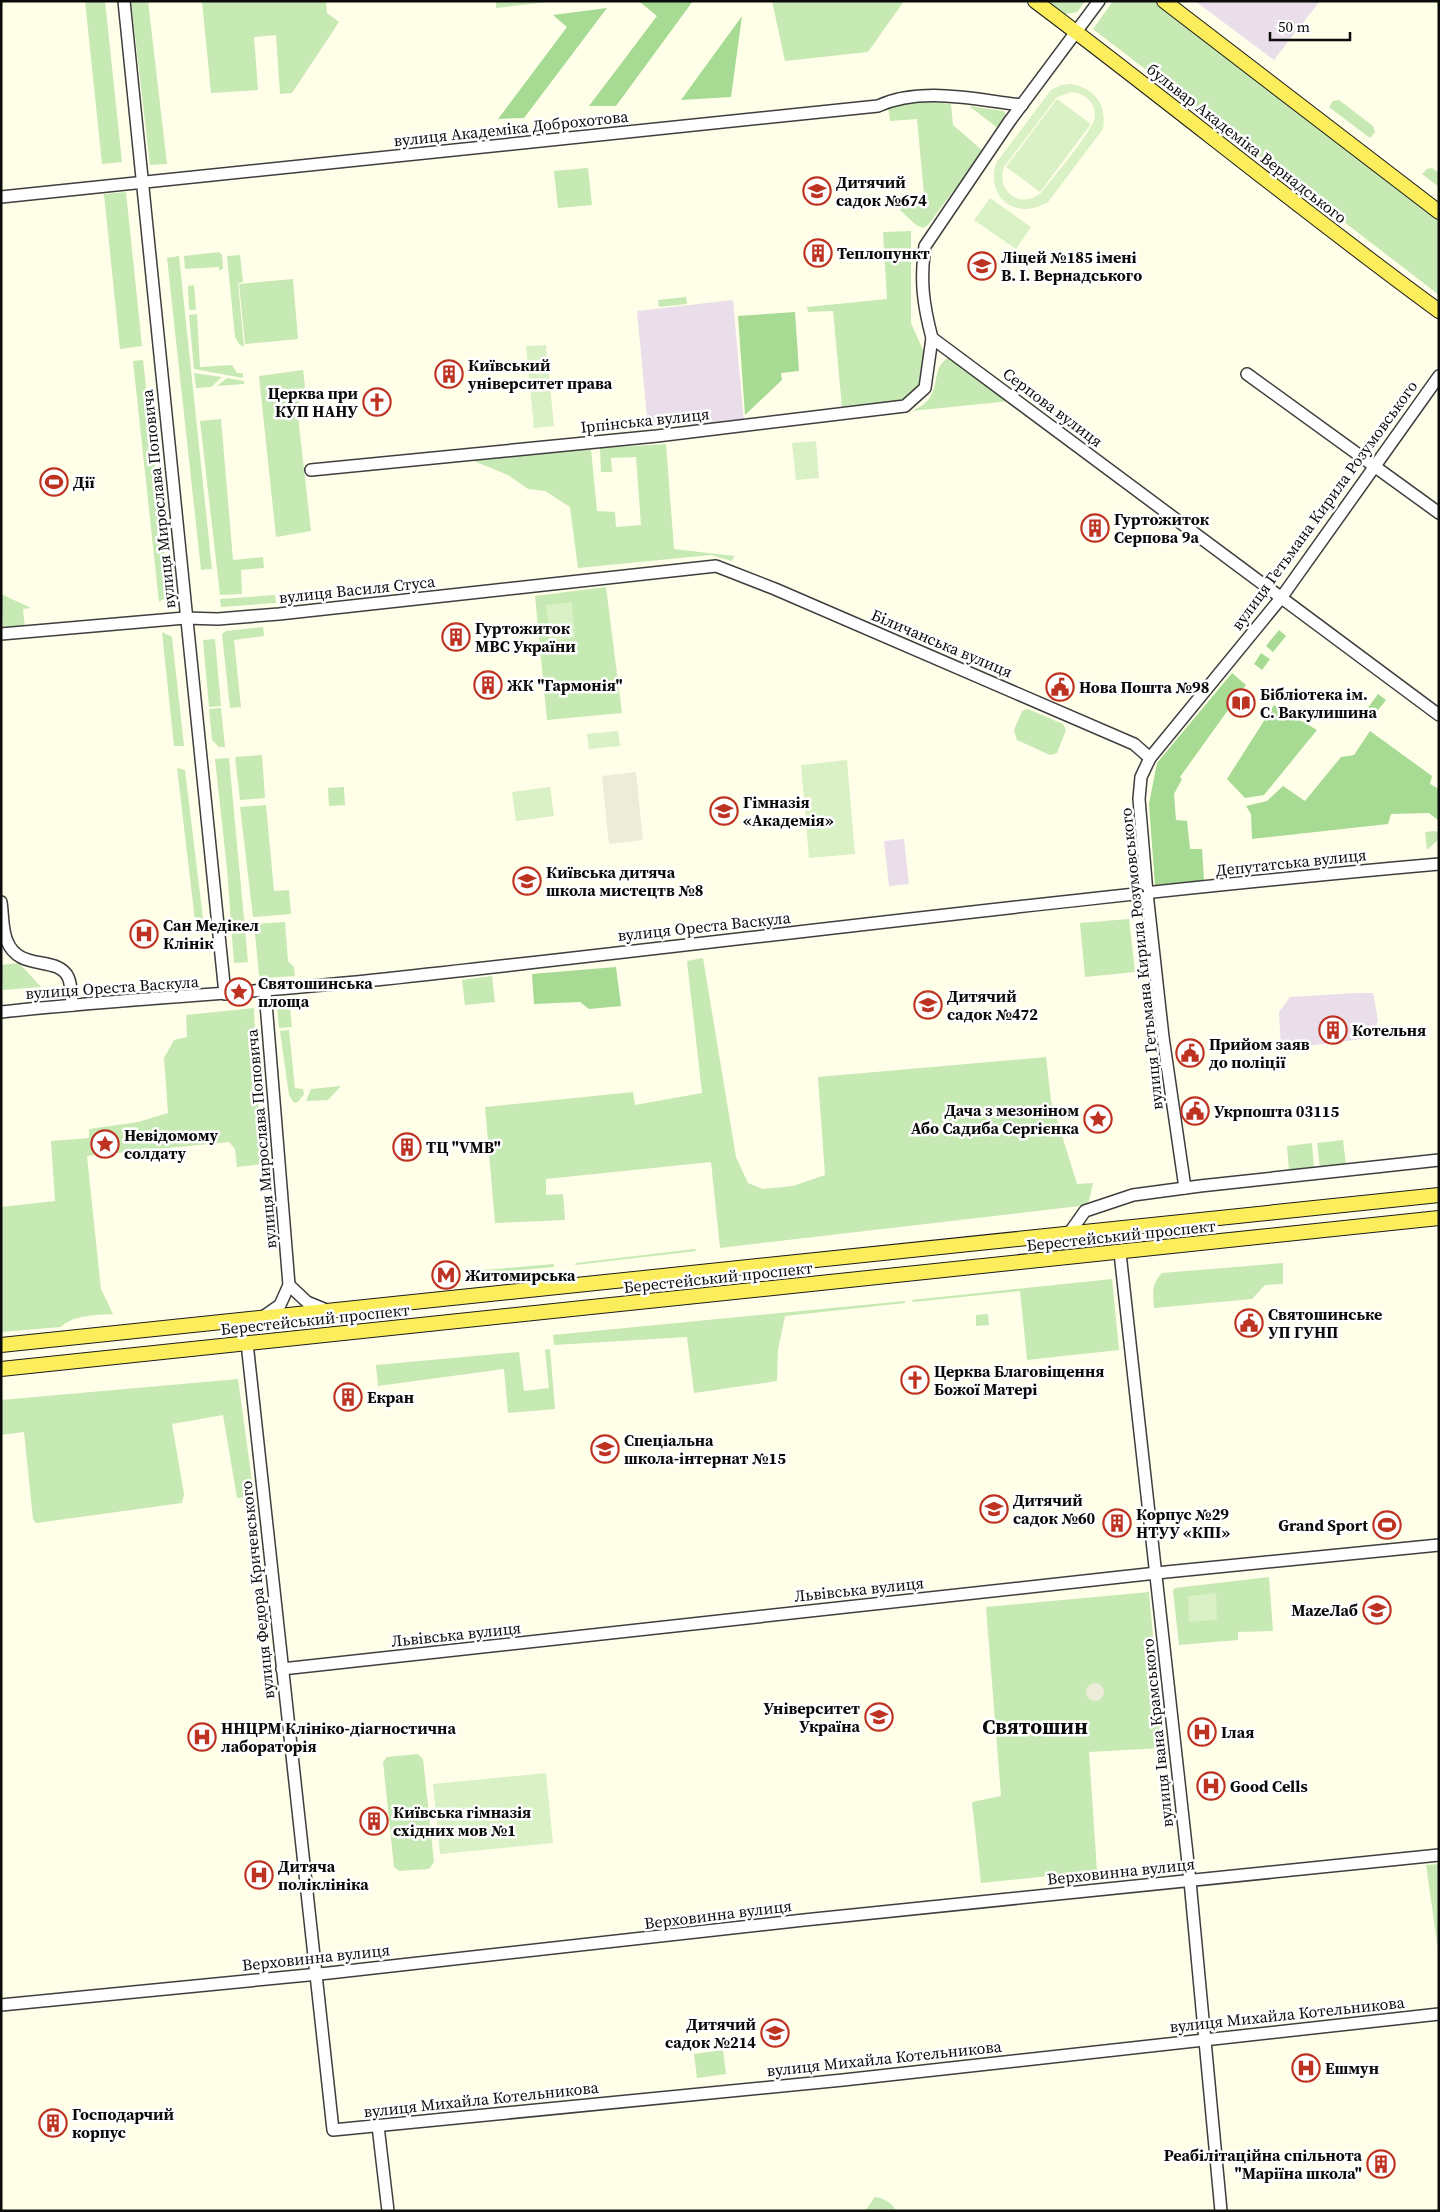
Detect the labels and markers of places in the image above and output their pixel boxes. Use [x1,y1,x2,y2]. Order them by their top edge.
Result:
place label: Дитячий садок №674 [836,171,927,211]
school or university icon: Дитячий садок №674 [802,176,832,206]
building icon: Теплопункт [803,238,833,268]
place label: Теплопункт [837,242,930,264]
place label: Ліцей №185 імені В. І. Вернадського [1001,246,1142,286]
school or university icon: Ліцей №185 імені В. І. Вернадського [967,251,997,281]
place label: Київський університет права [467,354,613,394]
building icon: Київський університет права [434,359,464,389]
place label: Церква при КУП НАНУ [268,382,359,422]
church icon: Церква при КУП НАНУ [362,387,392,417]
sports icon: Дії [39,467,69,497]
place label: Дії [73,471,95,493]
place label: Гуртожиток Серпова 9а [1114,508,1210,548]
building icon: Гуртожиток Серпова 9а [1080,513,1110,543]
place label: Гуртожиток МВС України [475,617,576,657]
building icon: Гуртожиток МВС України [441,622,471,652]
building icon: ЖК "Гармонія" [473,670,503,700]
public building icon: Нова Пошта №98 [1045,672,1075,702]
place label: ЖК "Гармонія" [507,674,623,696]
place label: Нова Пошта №98 [1079,676,1209,698]
place label: Бібліотека ім. С. Вакулишина [1260,683,1378,723]
library icon: Бібліотека ім. С. Вакулишина [1226,688,1256,718]
place label: Гімназія «Академія» [743,791,834,831]
school or university icon: Гімназія «Академія» [709,796,739,826]
place label: Київська дитяча школа мистецтв №8 [546,861,703,901]
school or university icon: Київська дитяча школа мистецтв №8 [512,866,542,896]
place label: Сан Медікел Клінік [163,914,259,954]
hospital icon: Сан Медікел Клінік [129,919,159,949]
place label: Святошинська площа [258,972,373,1012]
place icon: Святошинська площа [224,977,254,1007]
place label: Дитячий садок №472 [947,985,1038,1025]
school or university icon: Дитячий садок №472 [913,990,943,1020]
building icon: Котельня [1318,1015,1348,1045]
place label: Котельня [1352,1019,1426,1041]
place label: Прийом заяв до поліції [1209,1033,1310,1073]
public building icon: Прийом заяв до поліції [1175,1038,1205,1068]
public building icon: Укрпошта 03115 [1180,1096,1210,1126]
place label: Дача з мезоніном Або Садиба Сергієнка [911,1099,1079,1139]
place label: Укрпошта 03115 [1214,1100,1339,1122]
place icon: Дача з мезоніном Або Садиба Сергієнка [1083,1104,1113,1134]
place label: Невідомому солдату [124,1124,218,1164]
place icon: Невідомому солдату [90,1129,120,1159]
building icon: ТЦ "VMB" [392,1132,422,1162]
place label: ТЦ "VMB" [426,1136,501,1158]
metro station icon: Житомирська [431,1260,461,1290]
place label: Житомирська [465,1264,576,1286]
place label: Святошинське УП ГУНП [1268,1303,1382,1343]
public building icon: Святошинське УП ГУНП [1234,1308,1264,1338]
place label: Церква Благовіщення Божої Матері [934,1360,1104,1400]
church icon: Церква Благовіщення Божої Матері [900,1365,930,1395]
building icon: Екран [333,1382,363,1412]
place label: Екран [367,1386,414,1408]
place label: Спеціальна школа-інтернат №15 [624,1429,786,1469]
school or university icon: Спеціальна школа-інтернат №15 [590,1434,620,1464]
place label: Дитячий садок №60 [1013,1489,1096,1529]
school or university icon: Дитячий садок №60 [979,1494,1009,1524]
place label: Корпус №29 НТУУ «КПІ» [1136,1503,1230,1543]
building icon: Корпус №29 НТУУ «КПІ» [1102,1508,1132,1538]
sports icon: Grand Sport [1372,1510,1402,1540]
place label: Grand Sport [1278,1514,1368,1536]
school or university icon: MazeЛаб [1362,1595,1392,1625]
place label: MazeЛаб [1291,1599,1358,1621]
place label: Університет Україна [764,1697,861,1737]
school or university icon: Університет Україна [864,1702,894,1732]
place label: ННЦРМ Клініко-діагностична лабораторія [221,1717,456,1757]
hospital icon: Ілая [1187,1717,1217,1747]
place label: Ілая [1221,1721,1254,1743]
hospital icon: ННЦРМ Клініко-діагностична лабораторія [187,1722,217,1752]
hospital icon: Good Cells [1196,1771,1226,1801]
place label: Good Cells [1230,1775,1308,1797]
place label: Київська гімназія східних мов №1 [393,1801,531,1841]
building icon: Київська гімназія східних мов №1 [359,1806,389,1836]
place label: Дитяча поліклініка [278,1855,369,1895]
hospital icon: Дитяча поліклініка [244,1860,274,1890]
place label: Дитячий садок №214 [665,2013,756,2053]
school or university icon: Дитячий садок №214 [760,2018,790,2048]
hospital icon: Ешмун [1291,2053,1321,2083]
place label: Ешмун [1325,2057,1379,2079]
place label: Господарчий корпус [72,2103,175,2143]
building icon: Господарчий корпус [38,2108,68,2138]
place label: Реабілітаційна спільнота "Маріїна школа" [1164,2144,1363,2184]
building icon: Реабілітаційна спільнота "Маріїна школа" [1366,2149,1396,2179]

